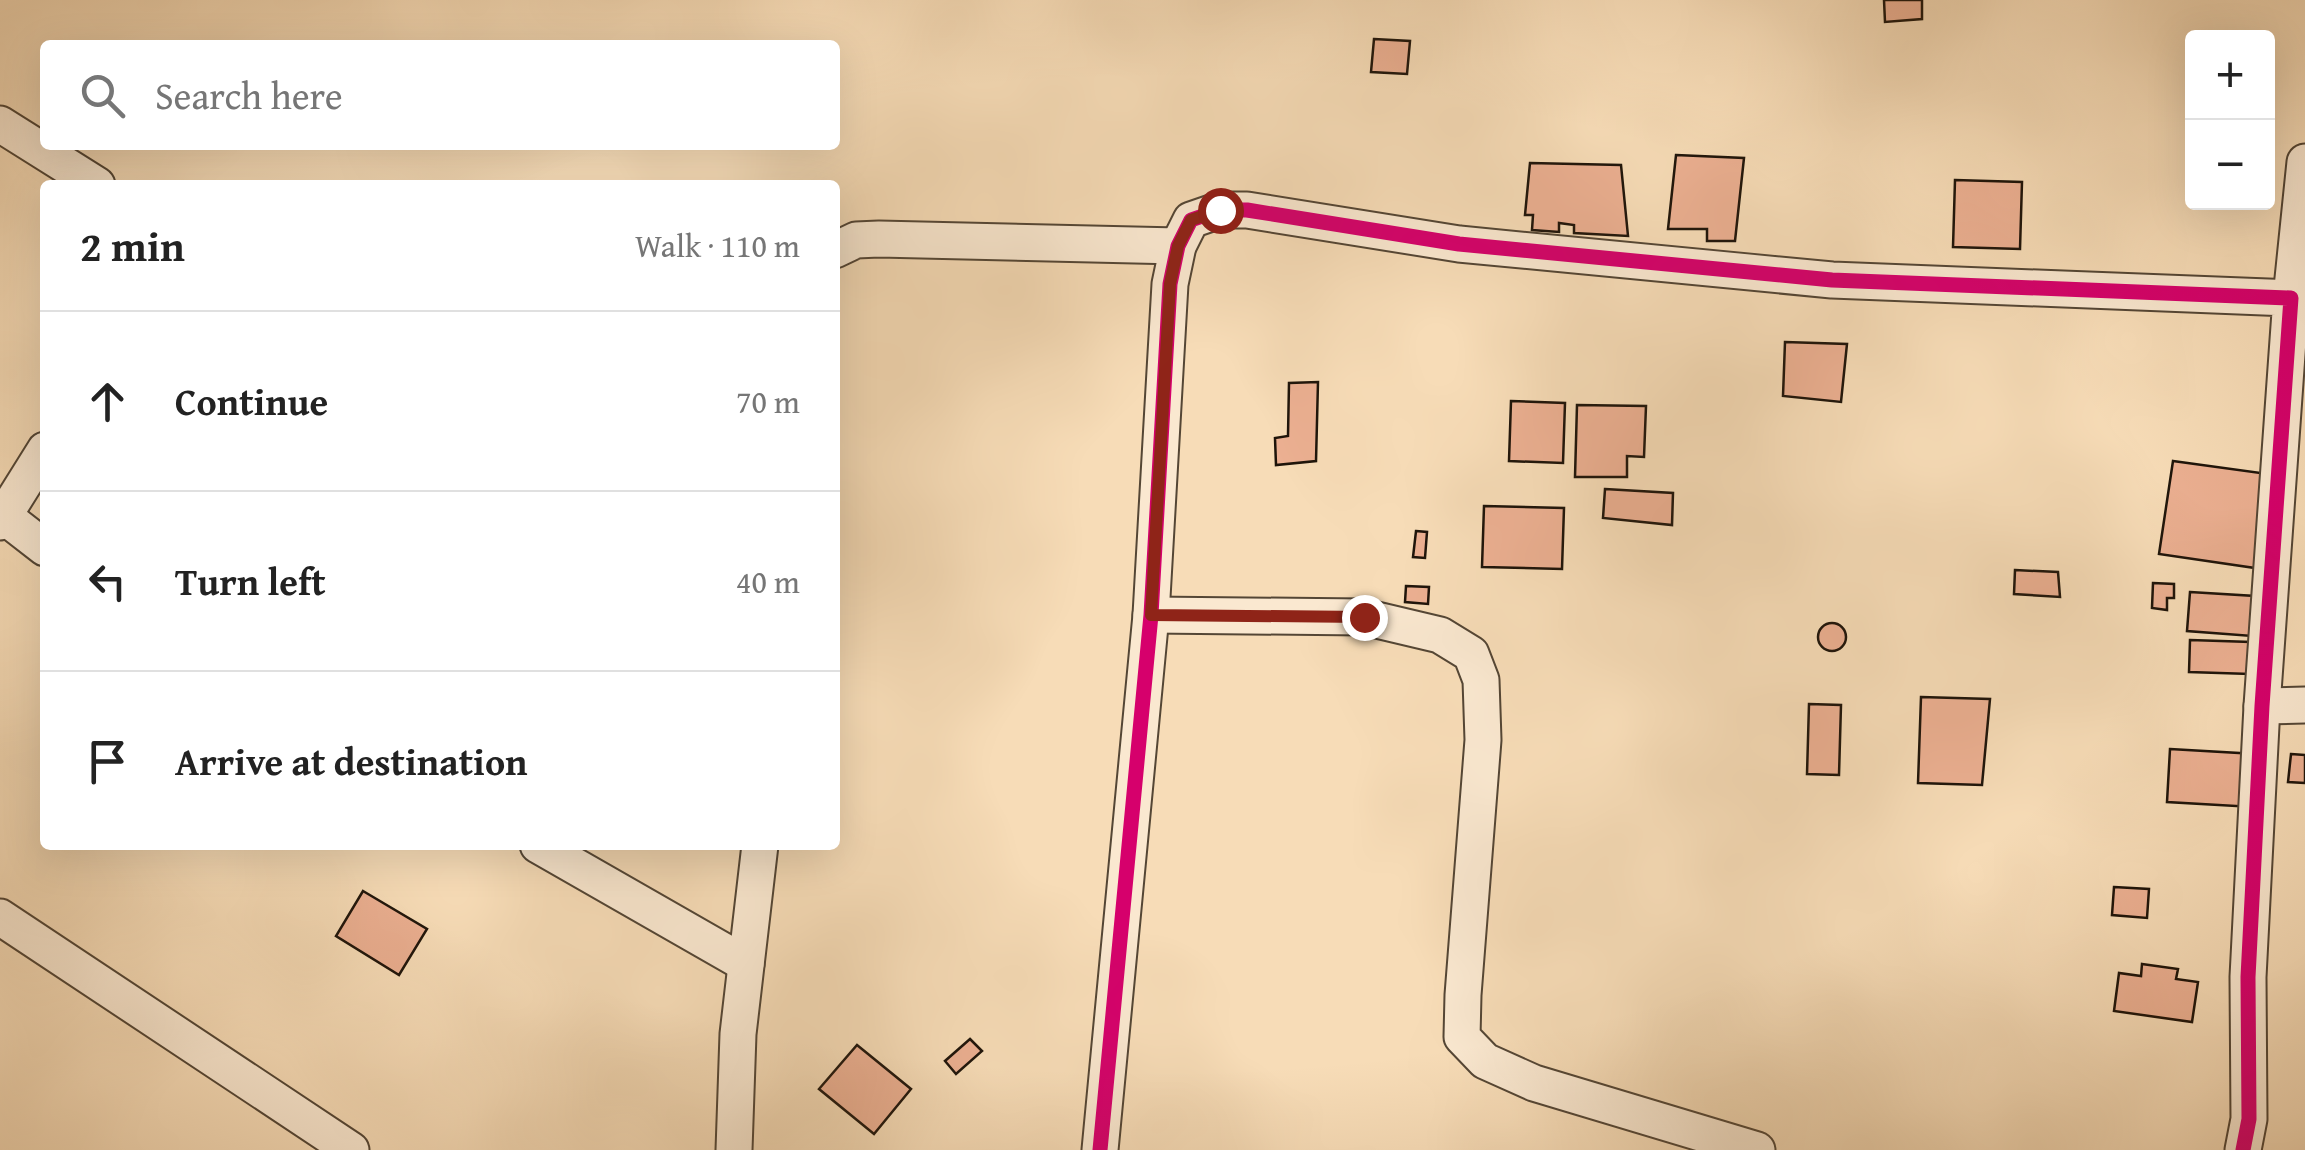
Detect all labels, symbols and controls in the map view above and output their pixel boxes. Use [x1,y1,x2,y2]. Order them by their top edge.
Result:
map controls [2185,30,2275,210]
button: + [2185,30,2275,120]
search box [40,40,840,150]
text: Search here [155,67,343,123]
icon: search [75,68,130,123]
button: − [2185,120,2275,210]
route start [1198,188,1244,234]
text: 2 min [80,215,185,276]
text: Walk · 110 m [635,222,800,269]
text: Continue [175,373,328,429]
icon: ahead [80,374,135,429]
text: 70 m [736,378,800,425]
text: Turn left [175,553,326,609]
icon: left [80,554,135,609]
text: 40 m [736,558,800,605]
route end [1342,595,1388,641]
text: Arrive at destination [175,733,528,789]
icon: arrive [80,734,135,789]

